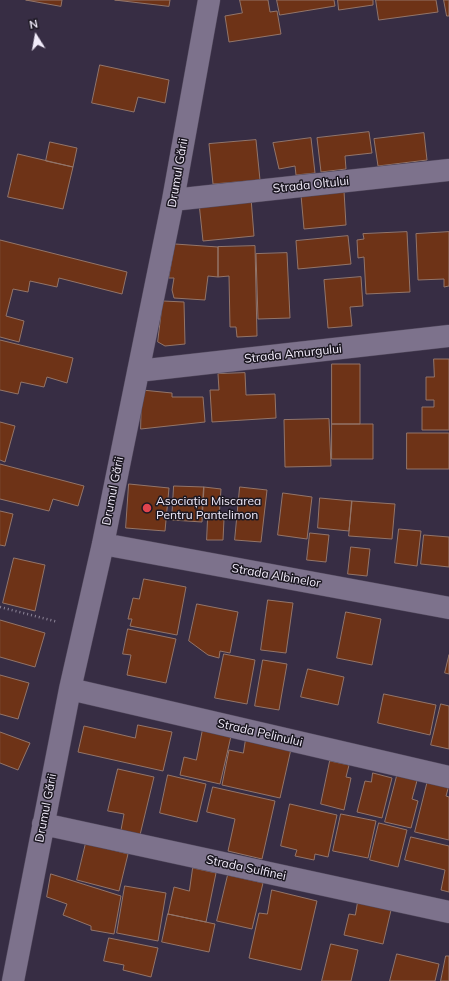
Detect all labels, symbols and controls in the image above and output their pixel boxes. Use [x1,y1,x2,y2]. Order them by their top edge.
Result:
north arrow [16,16,56,56]
text: N [28,17,39,32]
street label: Drumul Gării [165,137,191,209]
street label: Strada Oltului [272,174,350,196]
street label: Strada Amurgului [243,342,343,366]
street label: Drumul Gării [99,455,127,527]
place label: Asociația Miscarea Pentru Pantelimon [156,494,261,522]
marker: Asociația Miscarea Pentru Pantelimon [141,502,153,514]
street label: Strada Albinelor [230,561,322,591]
street label: Strada Pelinului [216,716,304,750]
street label: Drumul Gării [32,772,60,844]
street label: Strada Sulfinei [205,853,287,883]

